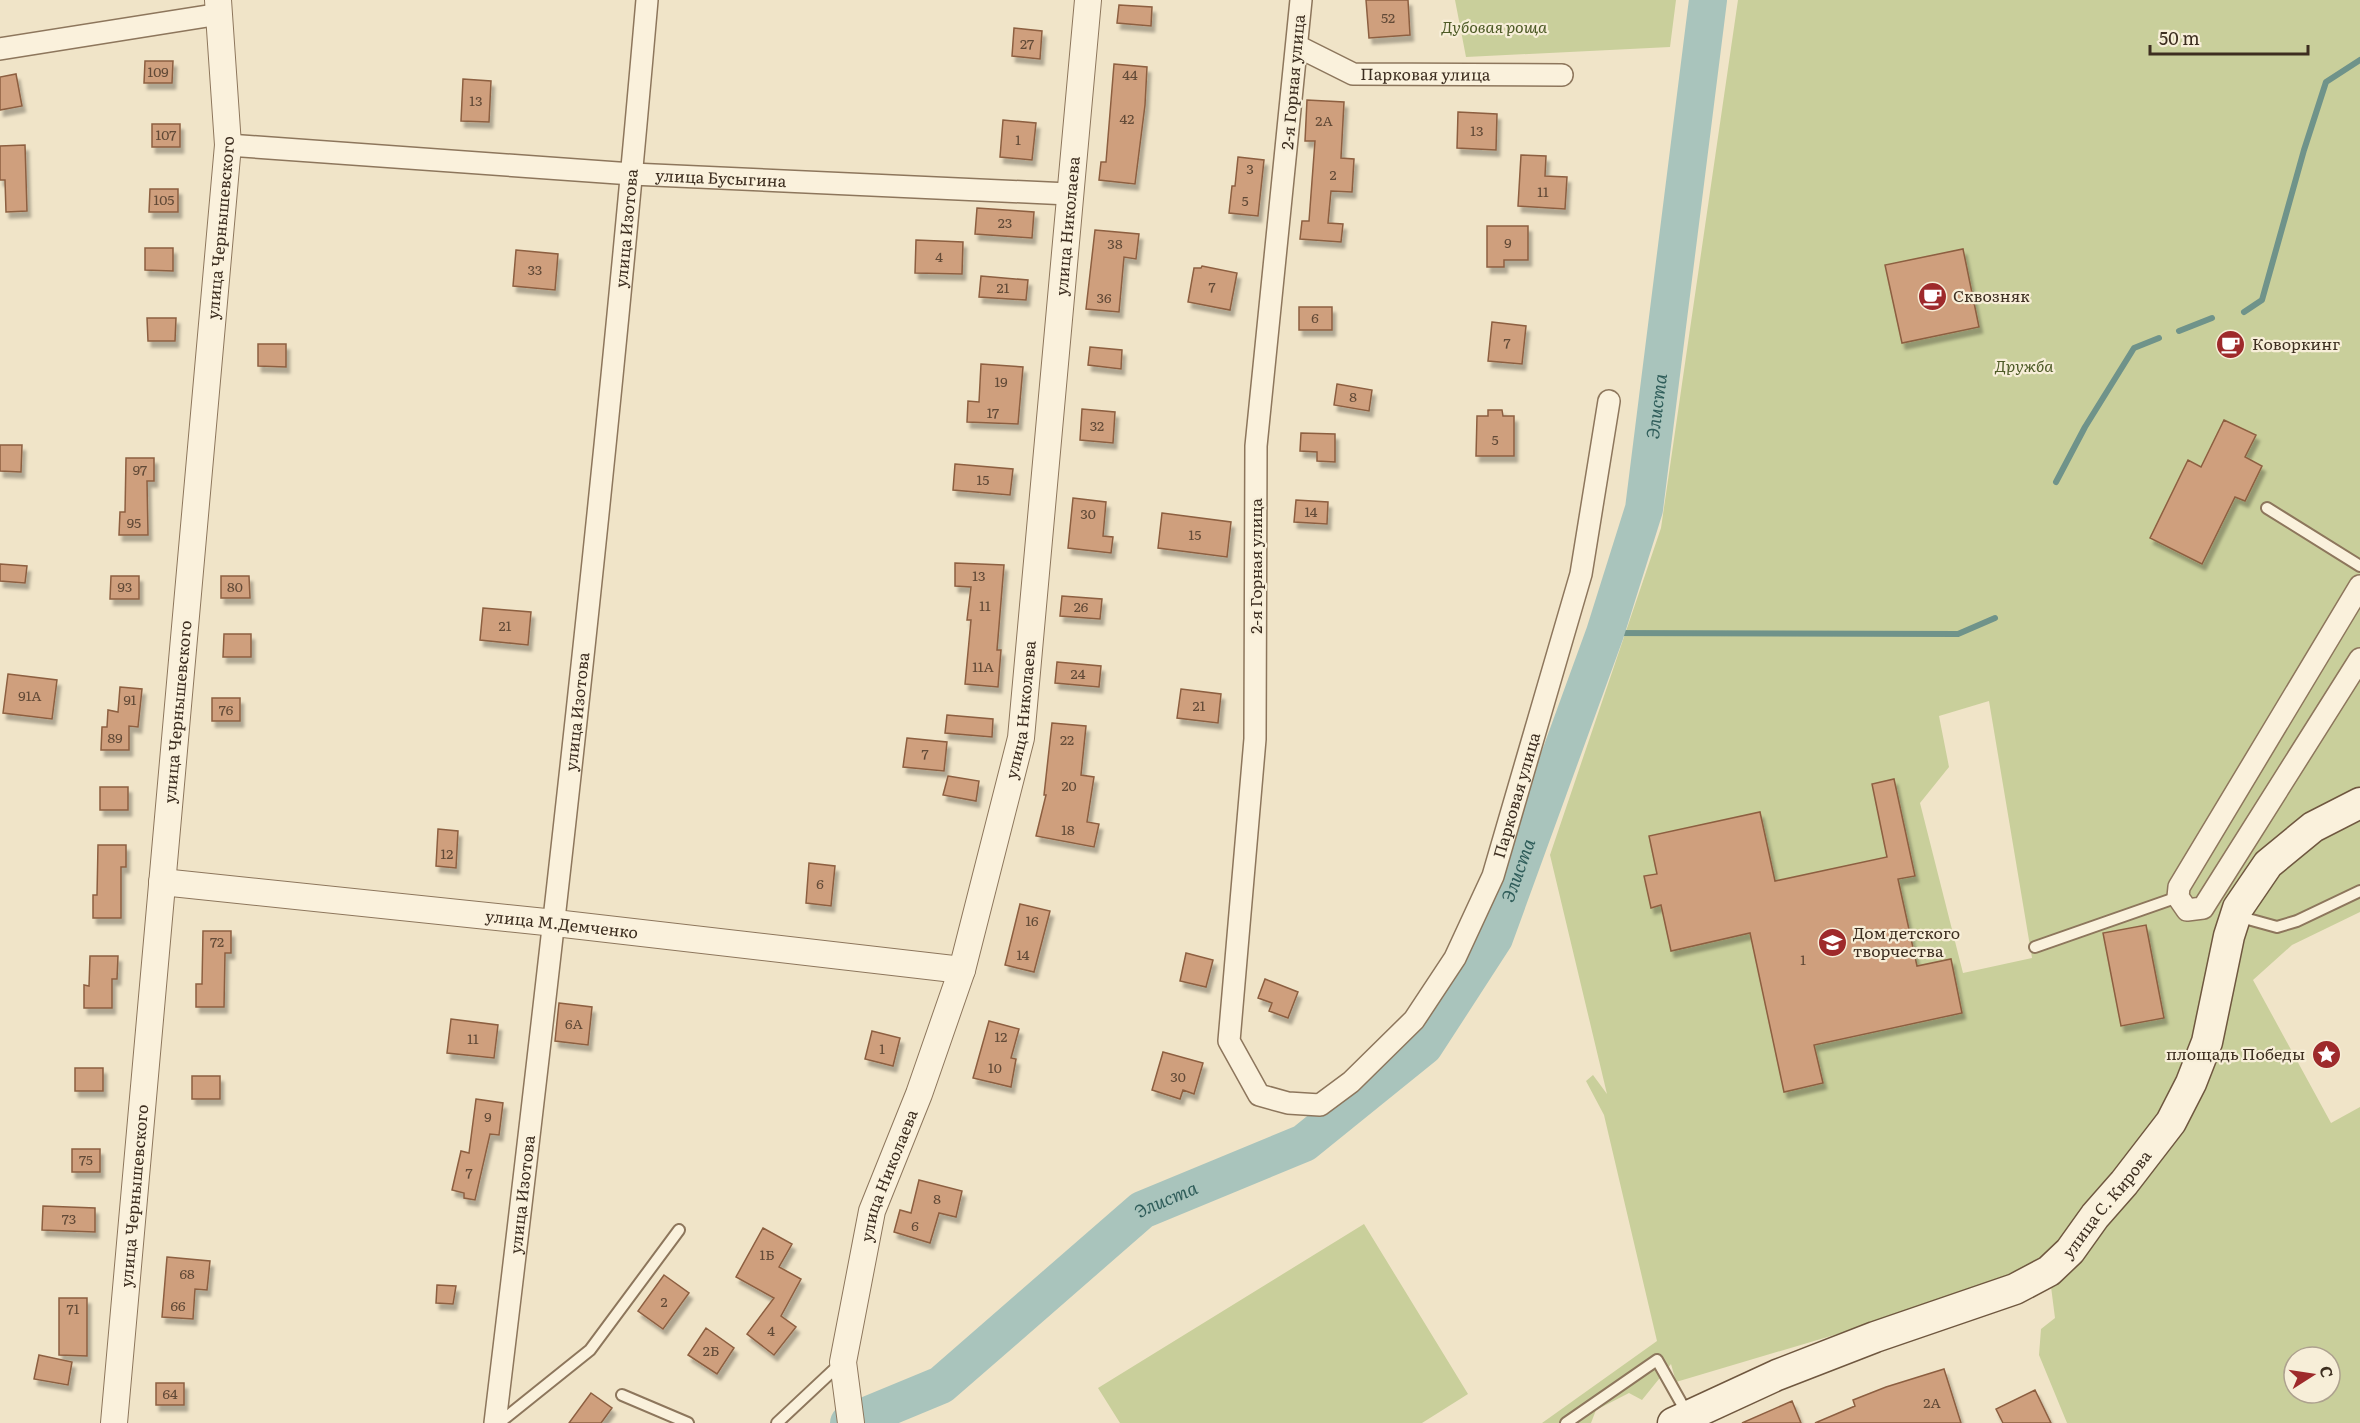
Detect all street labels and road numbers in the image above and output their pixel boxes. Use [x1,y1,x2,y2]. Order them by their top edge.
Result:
street label: 2-я Горная улица [1274,13,1310,151]
street label: Парковая улица [1360,61,1491,86]
street label: улица Чернышевского [200,136,239,320]
street label: улица Николаева [1048,155,1085,297]
street label: улица Бусыгина [655,162,787,192]
street label: улица Изотова [608,167,643,289]
street label: 2-я Горная улица [1243,498,1267,634]
street label: улица Чернышевского [156,619,197,804]
street label: улица Николаева [998,639,1041,781]
street label: улица Изотова [558,651,594,772]
street label: Парковая улица [1486,729,1545,861]
street label: улица М.Демченко [484,903,640,944]
street label: улица Чернышевского [113,1103,153,1288]
street label: улица Николаева [853,1105,923,1244]
street label: улица Изотова [502,1133,540,1255]
street label: улица С. Кирова [2057,1144,2157,1263]

